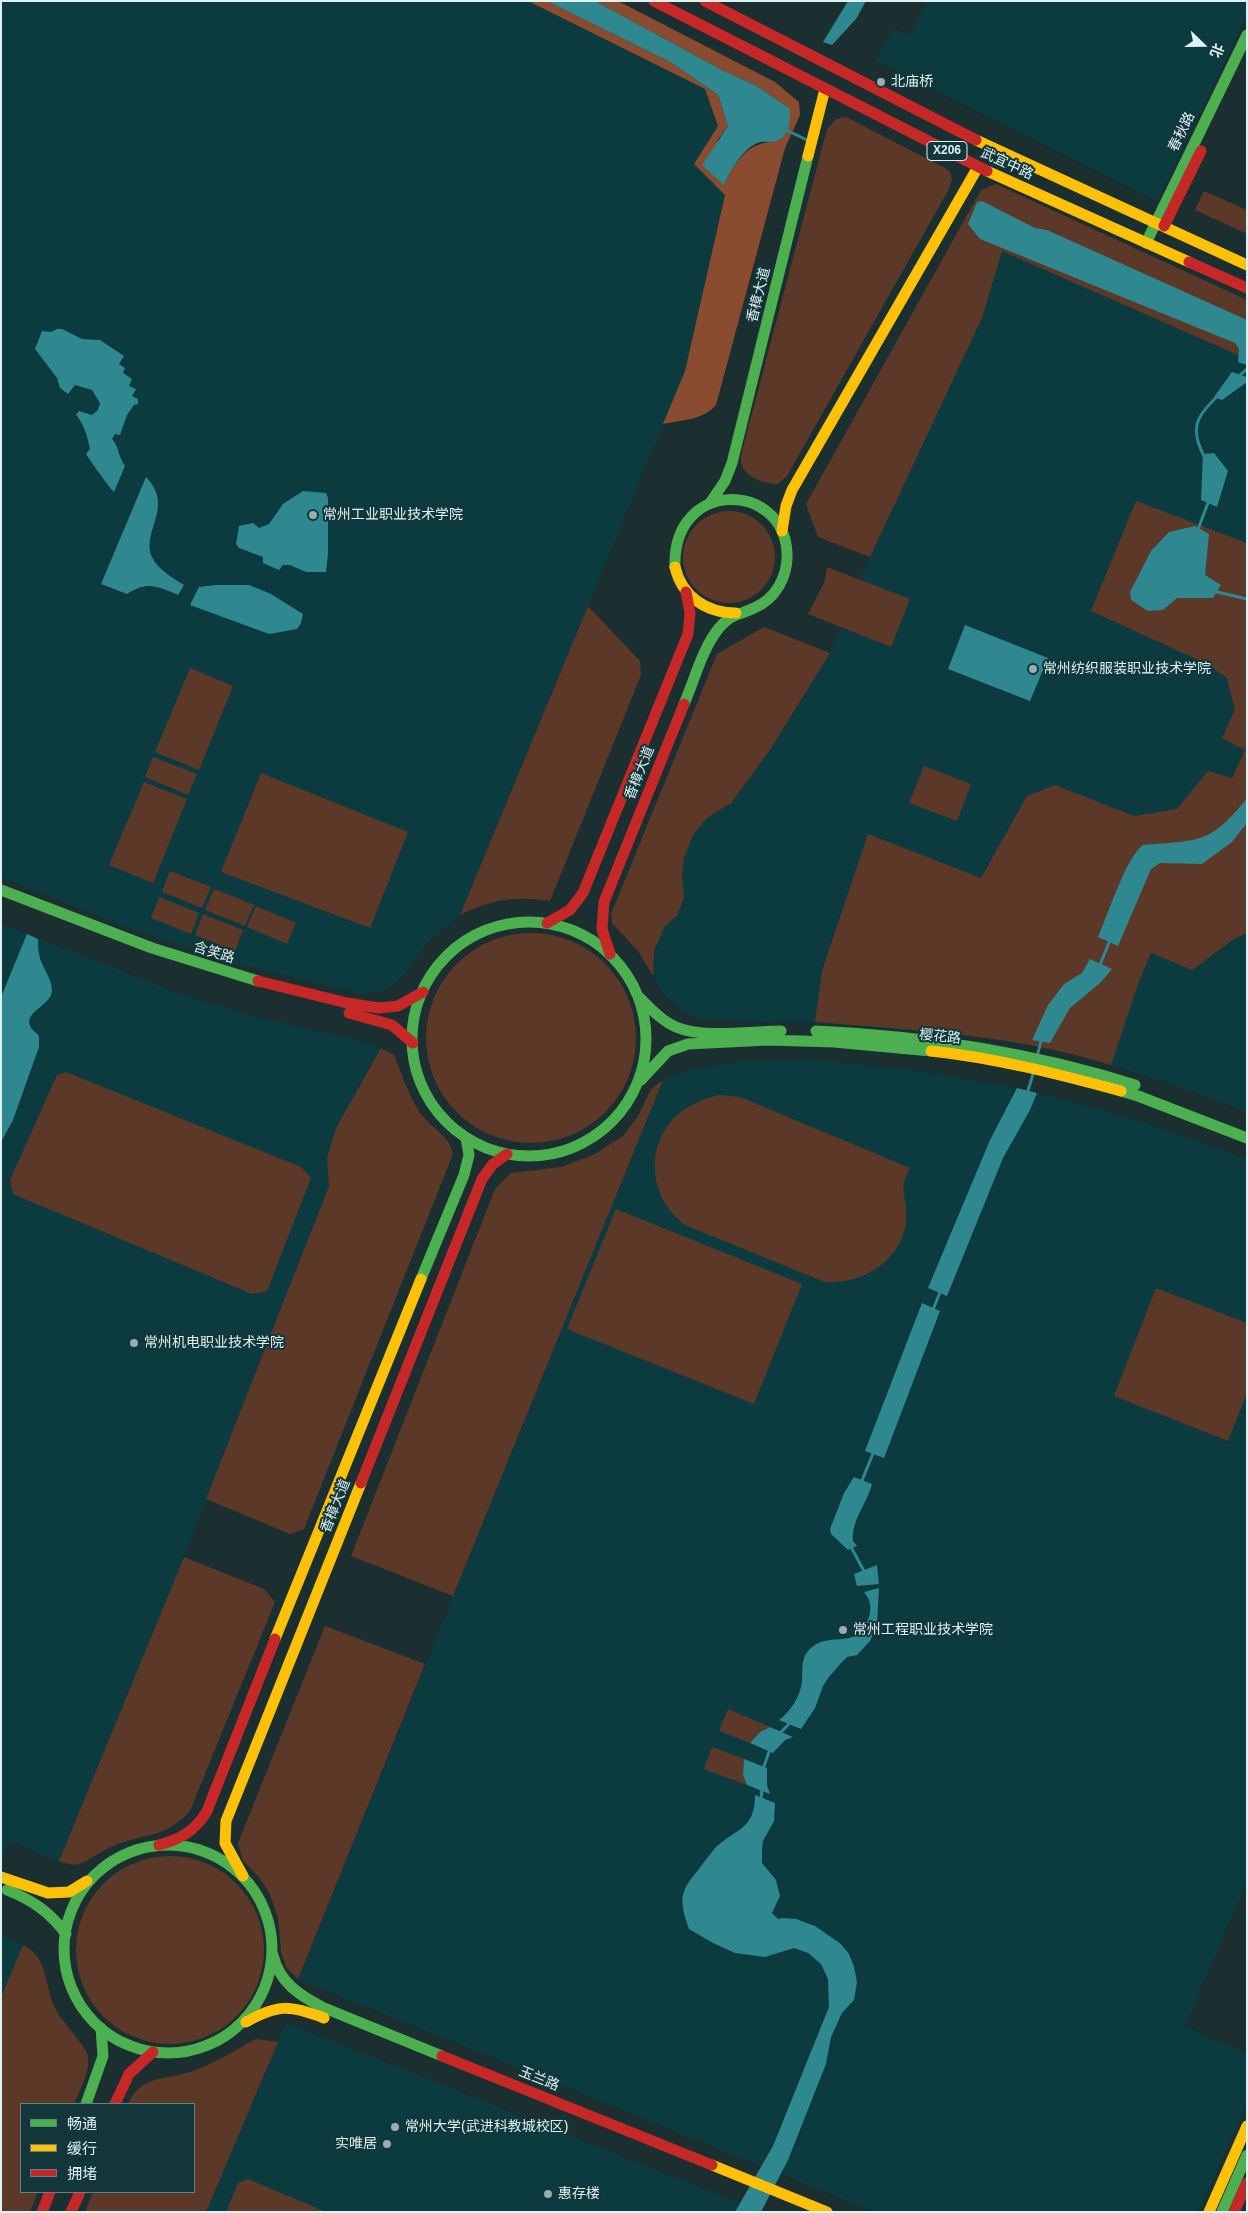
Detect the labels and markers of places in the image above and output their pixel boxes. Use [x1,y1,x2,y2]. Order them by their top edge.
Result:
place label: 北庙桥 [891,74,933,90]
marker: 北庙桥 [875,76,887,88]
place label: 常州工业职业技术学院 [323,507,463,523]
marker: 常州工业职业技术学院 [307,509,319,521]
place label: 常州纺织服装职业技术学院 [1043,661,1211,677]
marker: 常州纺织服装职业技术学院 [1027,663,1039,675]
place label: 常州机电职业技术学院 [144,1335,284,1351]
marker: 常州机电职业技术学院 [128,1337,140,1349]
place label: 常州工程职业技术学院 [853,1622,993,1638]
marker: 常州工程职业技术学院 [837,1624,849,1636]
place label: 常州大学(武进科教城校区) [405,2119,568,2135]
marker: 常州大学(武进科教城校区) [389,2121,401,2133]
place label: 实唯居 [335,2136,377,2152]
marker: 实唯居 [381,2138,393,2150]
place label: 惠存楼 [558,2186,600,2202]
marker: 惠存楼 [542,2188,554,2200]

